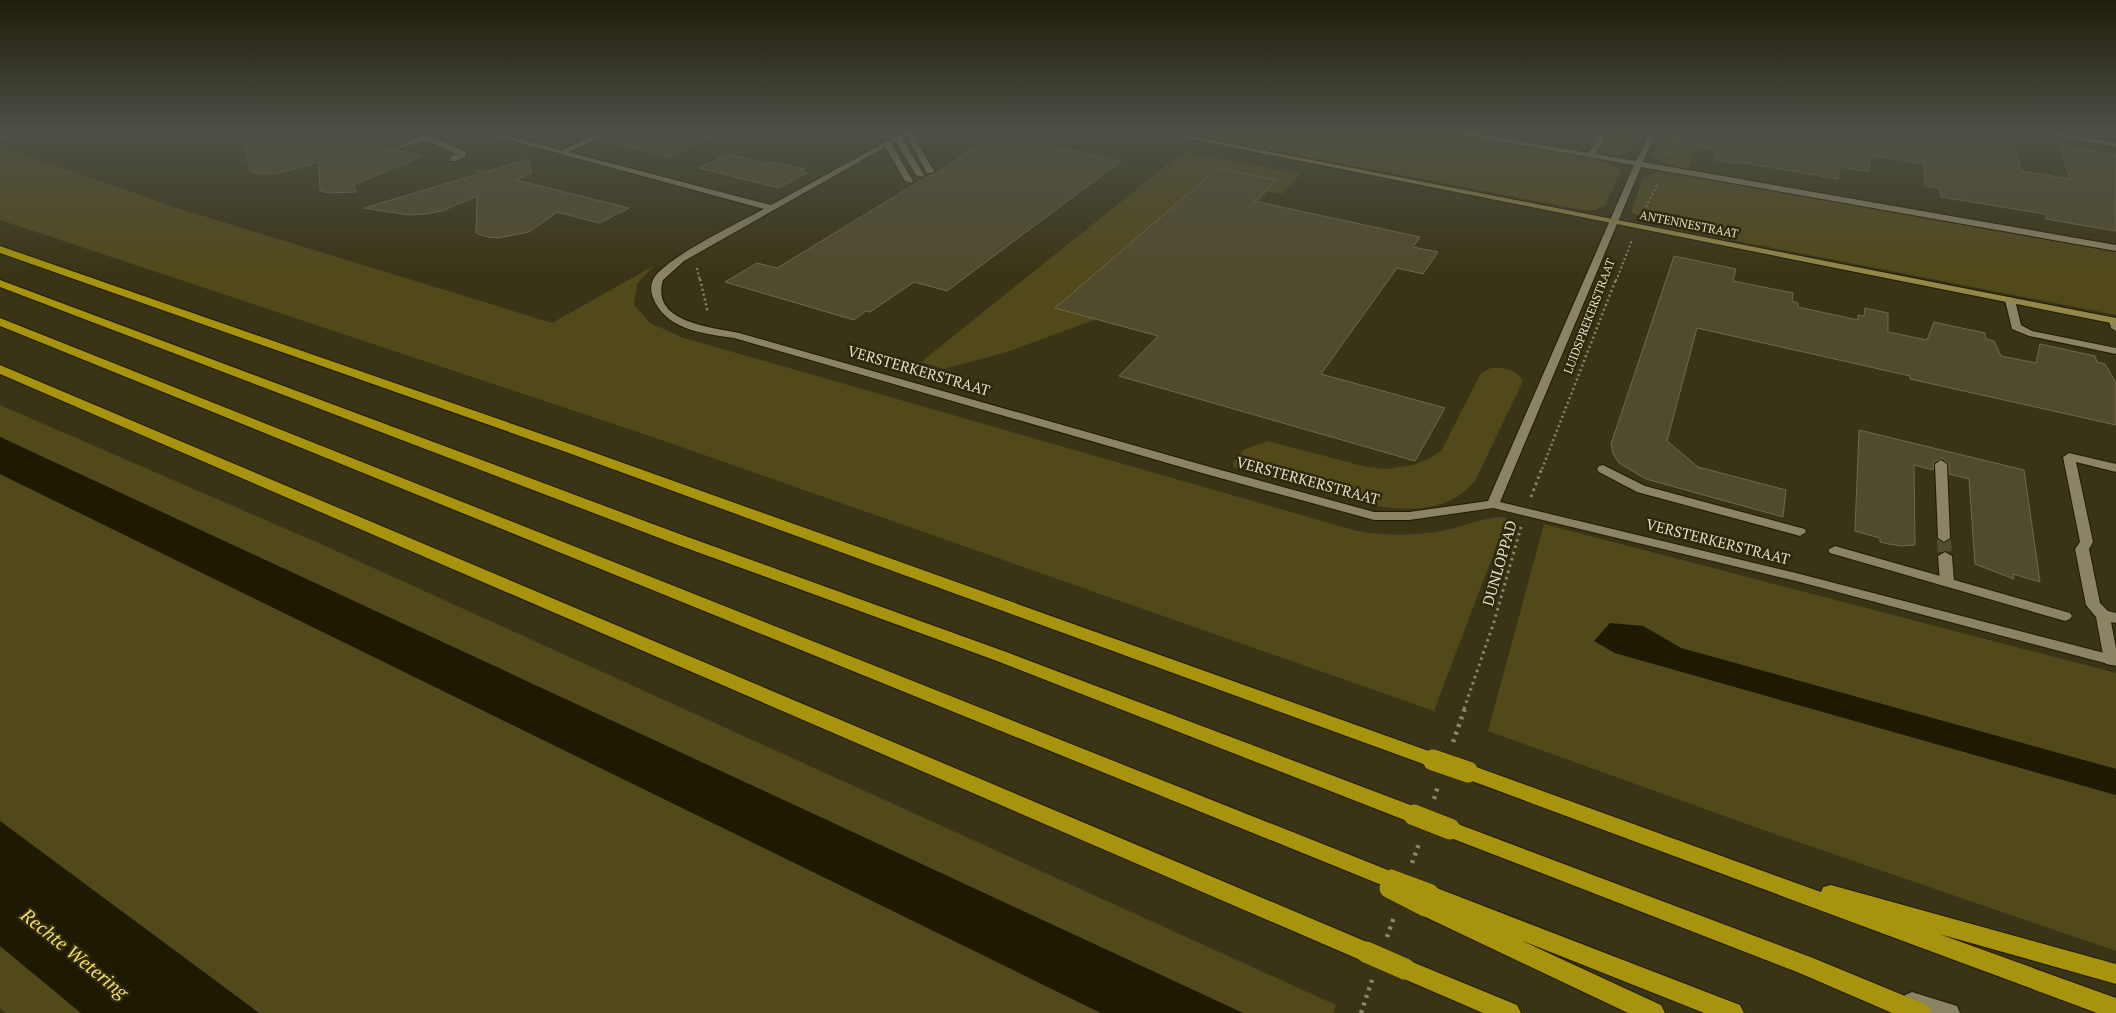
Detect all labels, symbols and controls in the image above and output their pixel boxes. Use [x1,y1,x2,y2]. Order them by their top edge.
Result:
street label: ANTENNESTRAAT [1638,207,1740,241]
street label: LUIDSPREKERSTRAAT [1560,256,1618,376]
street label: VERSTERKERSTRAAT [845,340,993,400]
street label: VERSTERKERSTRAAT [1234,451,1382,509]
street label: VERSTERKERSTRAAT [1644,513,1792,569]
street label: DUNLOPPAD [1477,518,1521,608]
water label: Rechte Wetering [15,901,135,1005]

